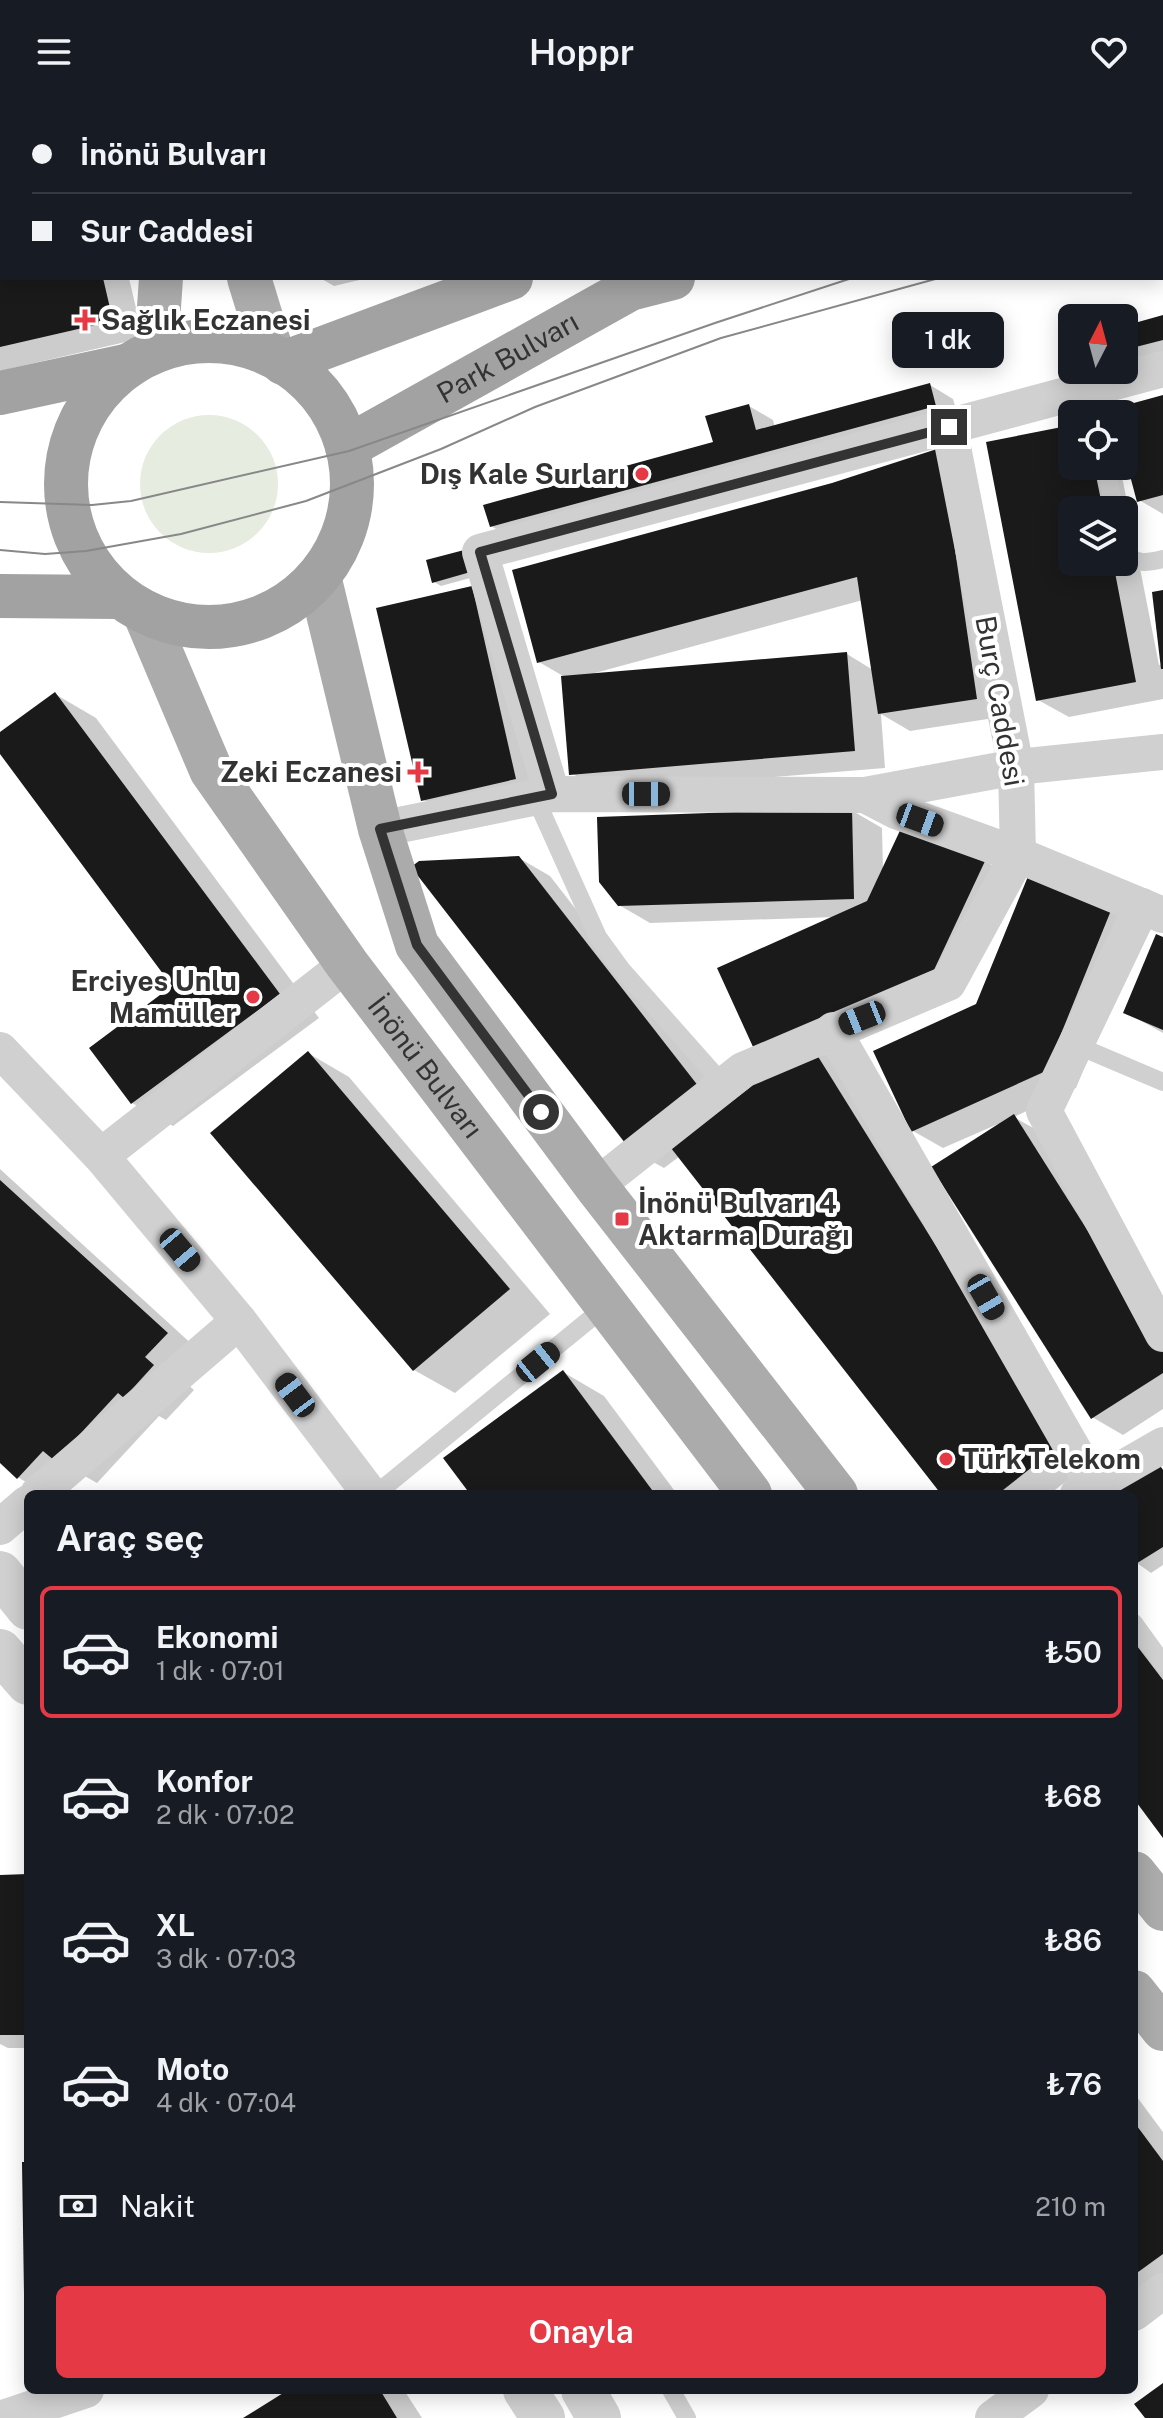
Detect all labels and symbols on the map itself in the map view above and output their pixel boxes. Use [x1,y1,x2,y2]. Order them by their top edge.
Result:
place label: Sağlık Eczanesi [101,303,310,336]
street label: Park Bulvarı [431,304,584,409]
north arrow [1058,304,1138,384]
marker: Sağlık Eczanesi [76,311,94,329]
callout: 1 dk [893,311,1005,367]
route end [931,409,967,445]
place label: Dış Kale Surları [420,457,626,490]
marker: Dış Kale Surları [633,465,651,483]
street label: Burç Caddesi [969,613,1032,789]
place label: Zeki Eczanesi [220,755,402,788]
marker: Zeki Eczanesi [409,763,427,781]
car [622,782,670,806]
car [893,801,947,839]
place label: Erciyes Unlu Mamüller [70,964,237,1029]
marker: Erciyes Unlu Mamüller [244,988,262,1006]
street label: İnönü Bulvarı [361,989,490,1144]
car [835,998,889,1038]
route start [523,1094,559,1130]
place label: İnönü Bulvarı 4 Aktarma Durağı [638,1186,850,1251]
marker: İnönü Bulvarı 4 Aktarma Durağı [613,1210,631,1228]
car [155,1224,205,1276]
car [964,1270,1008,1324]
car [512,1338,564,1386]
car [271,1369,319,1421]
place label: Türk Telekom [962,1442,1141,1475]
marker: Türk Telekom [937,1450,955,1468]

